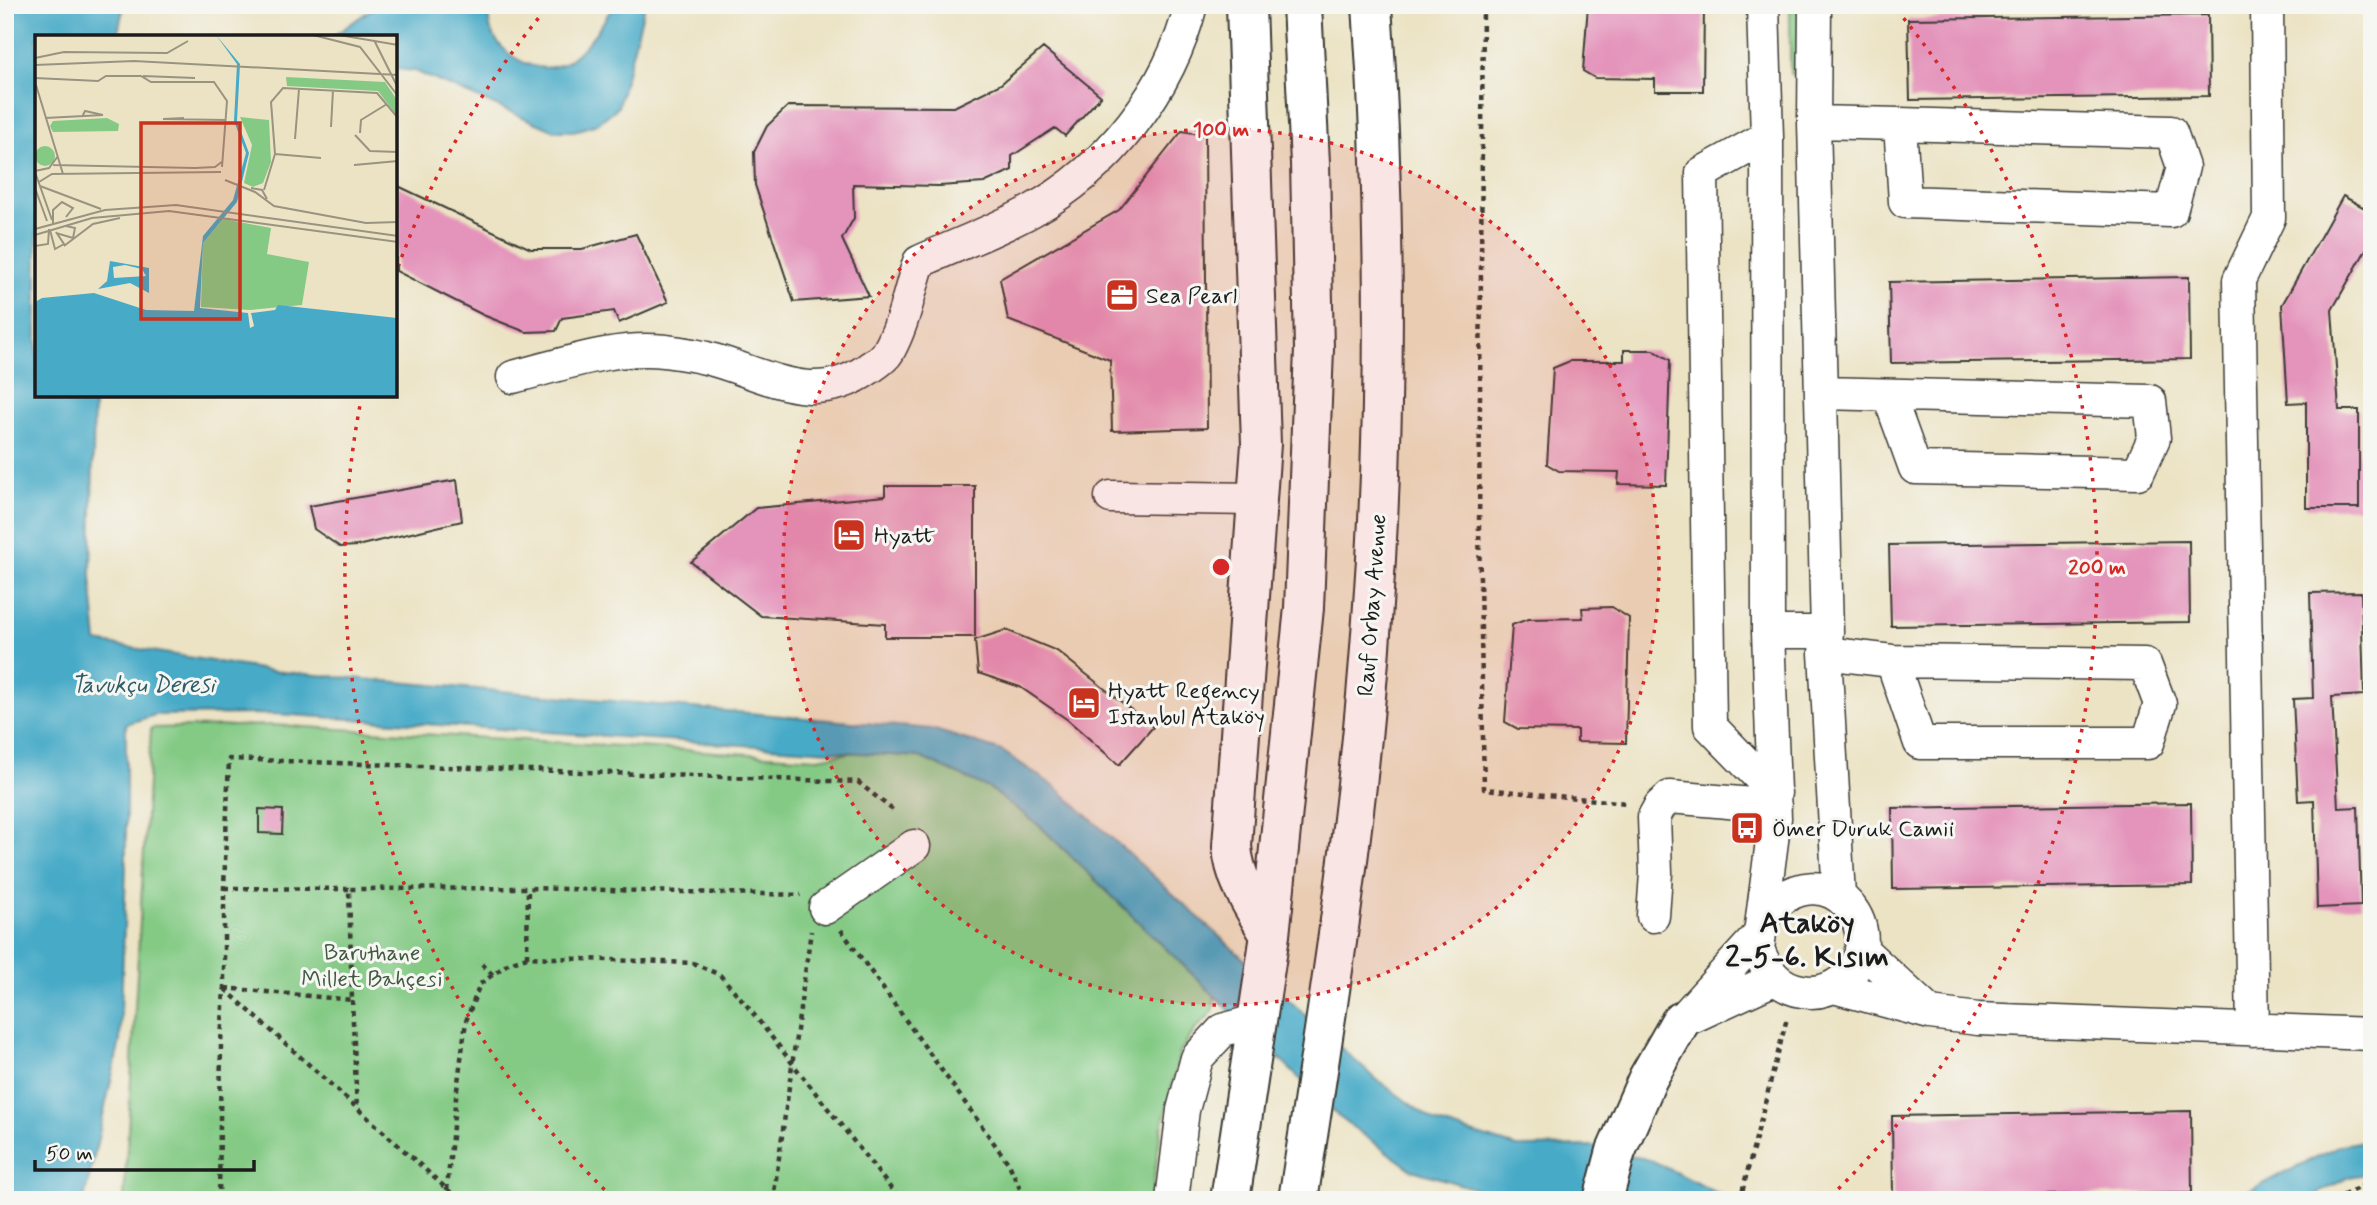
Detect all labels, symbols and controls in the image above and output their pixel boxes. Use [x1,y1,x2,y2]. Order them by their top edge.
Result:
inset map [35,35,397,397]
text: 100 m [1193,116,1249,144]
office icon: Sea Pearl [1103,276,1141,314]
place label: Sea Pearl [1146,282,1237,312]
street label: Rauf Orbay Avenue [1352,513,1394,697]
hotel icon: Hyatt [830,516,868,554]
place label: Hyatt [874,522,936,552]
text: 200 m [2068,554,2126,582]
centre of rings [1209,555,1233,579]
water label: Tavukçu Deresi [71,670,217,701]
place label: Hyatt Regency Istanbul Ataköy [1108,677,1265,733]
hotel icon: Hyatt Regency Istanbul Ataköy [1065,684,1103,722]
bus stop icon: Ömer Duruk Camii [1728,809,1766,847]
place label: Ömer Duruk Camii [1772,815,1954,845]
district label: Ataköy 2-5-6. Kısım [1725,904,1889,977]
park label: Baruthane Millet Bahçesi [301,939,443,995]
scale bar [35,1128,254,1172]
text: 50 m [46,1140,93,1168]

